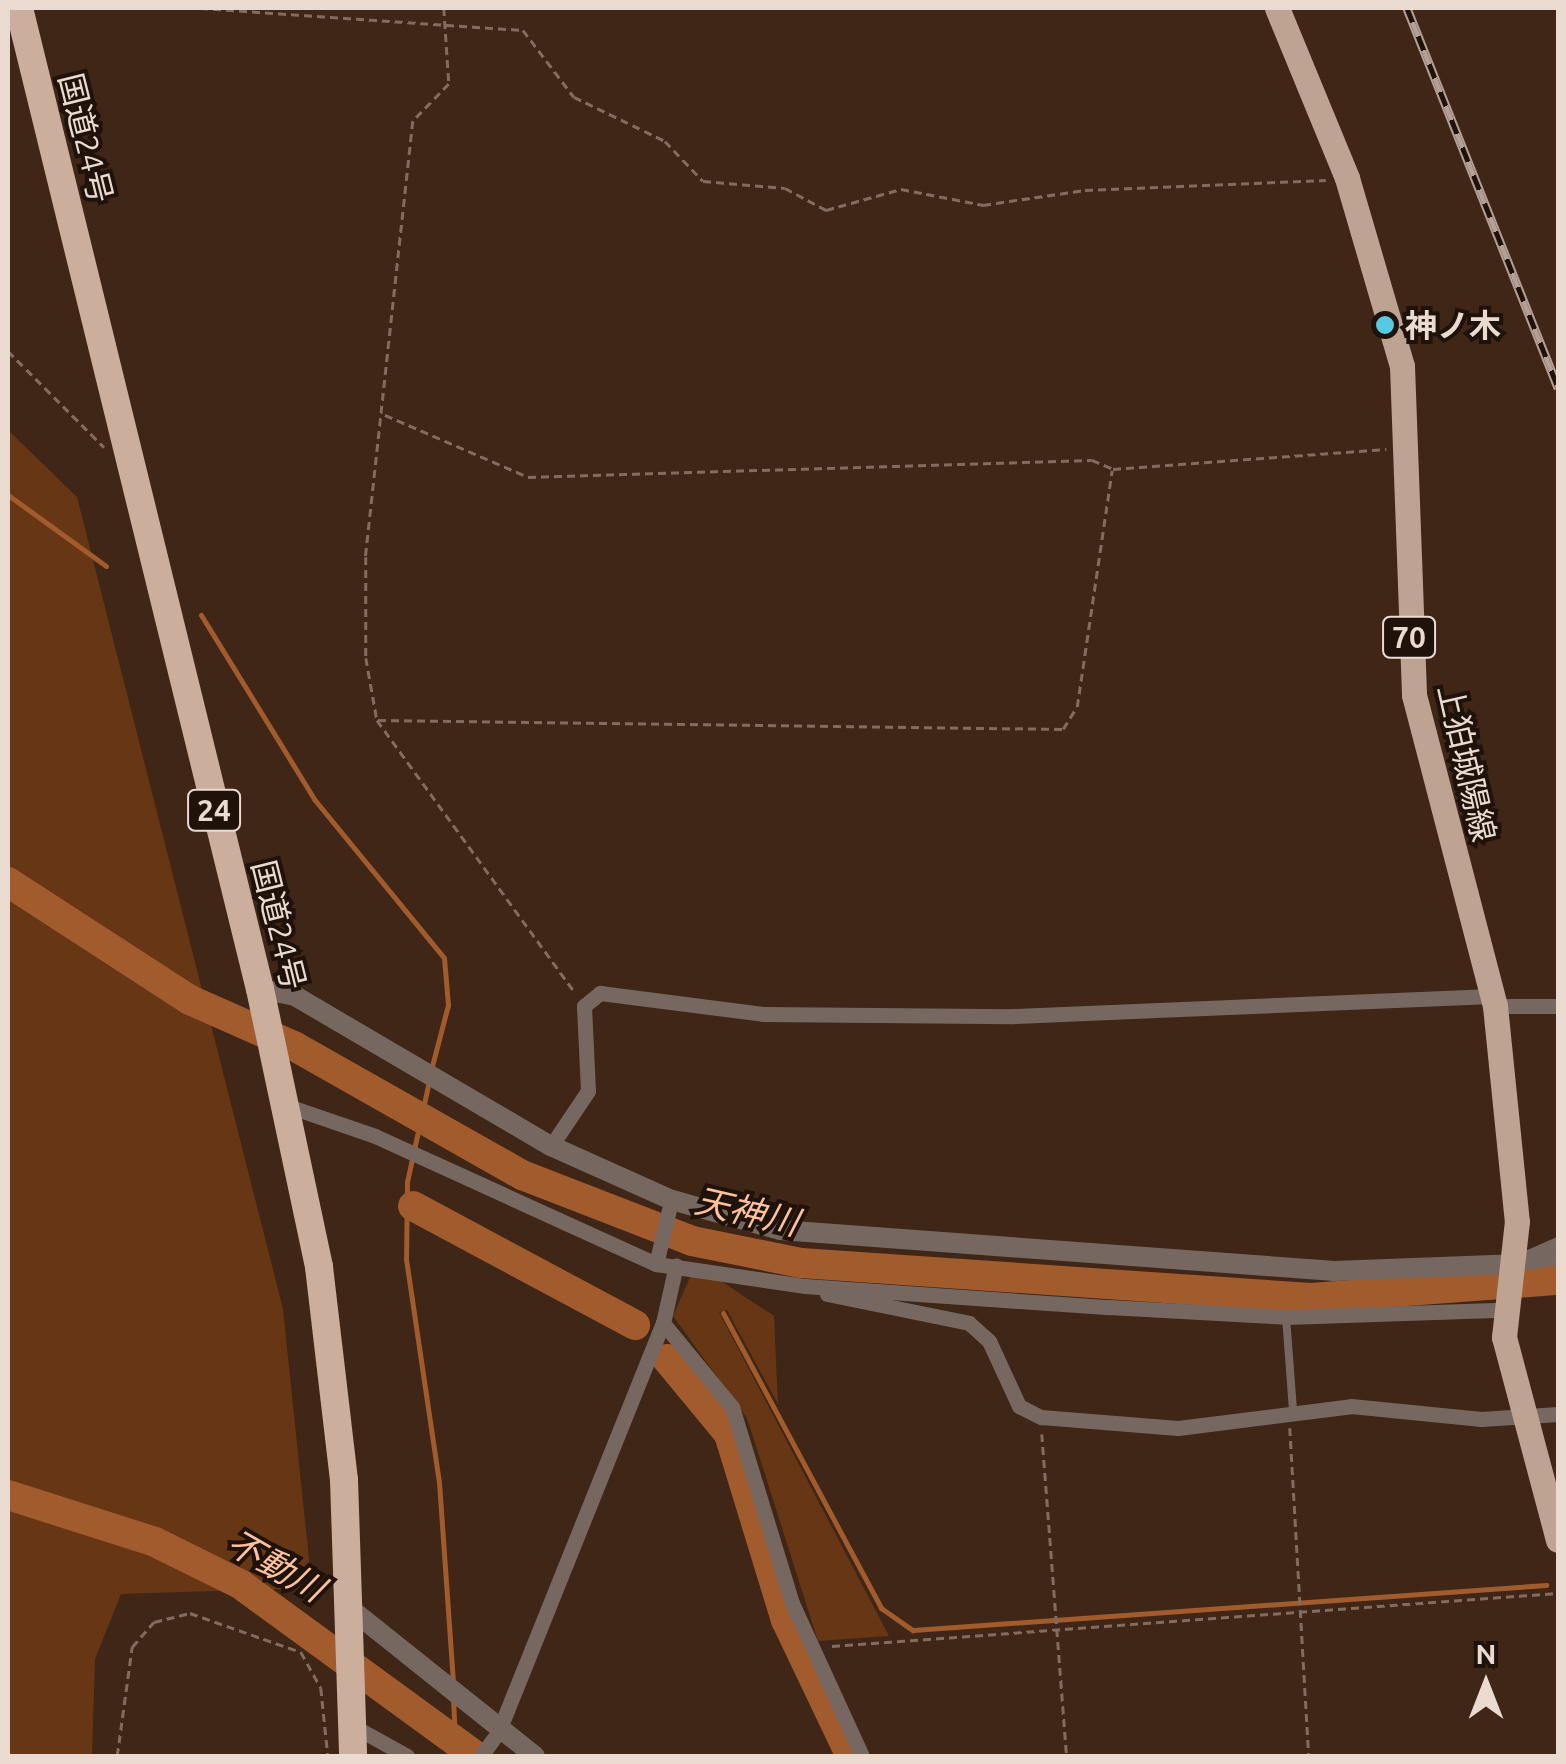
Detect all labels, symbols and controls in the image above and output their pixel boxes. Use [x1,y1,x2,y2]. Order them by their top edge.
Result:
street label: 国道24号 [51,69,121,207]
place label: 神ノ木 [1405,306,1501,344]
marker: 神ノ木 [1374,314,1396,336]
road number: 70 [1382,612,1436,662]
street label: 上狛城陽線 [1430,681,1504,845]
road number: 24 [186,785,242,835]
street label: 国道24号 [244,856,314,994]
water label: 天神川 [691,1179,803,1243]
water label: 不動川 [220,1521,332,1609]
north arrow [1436,1634,1536,1734]
text: N [1476,1638,1496,1669]

